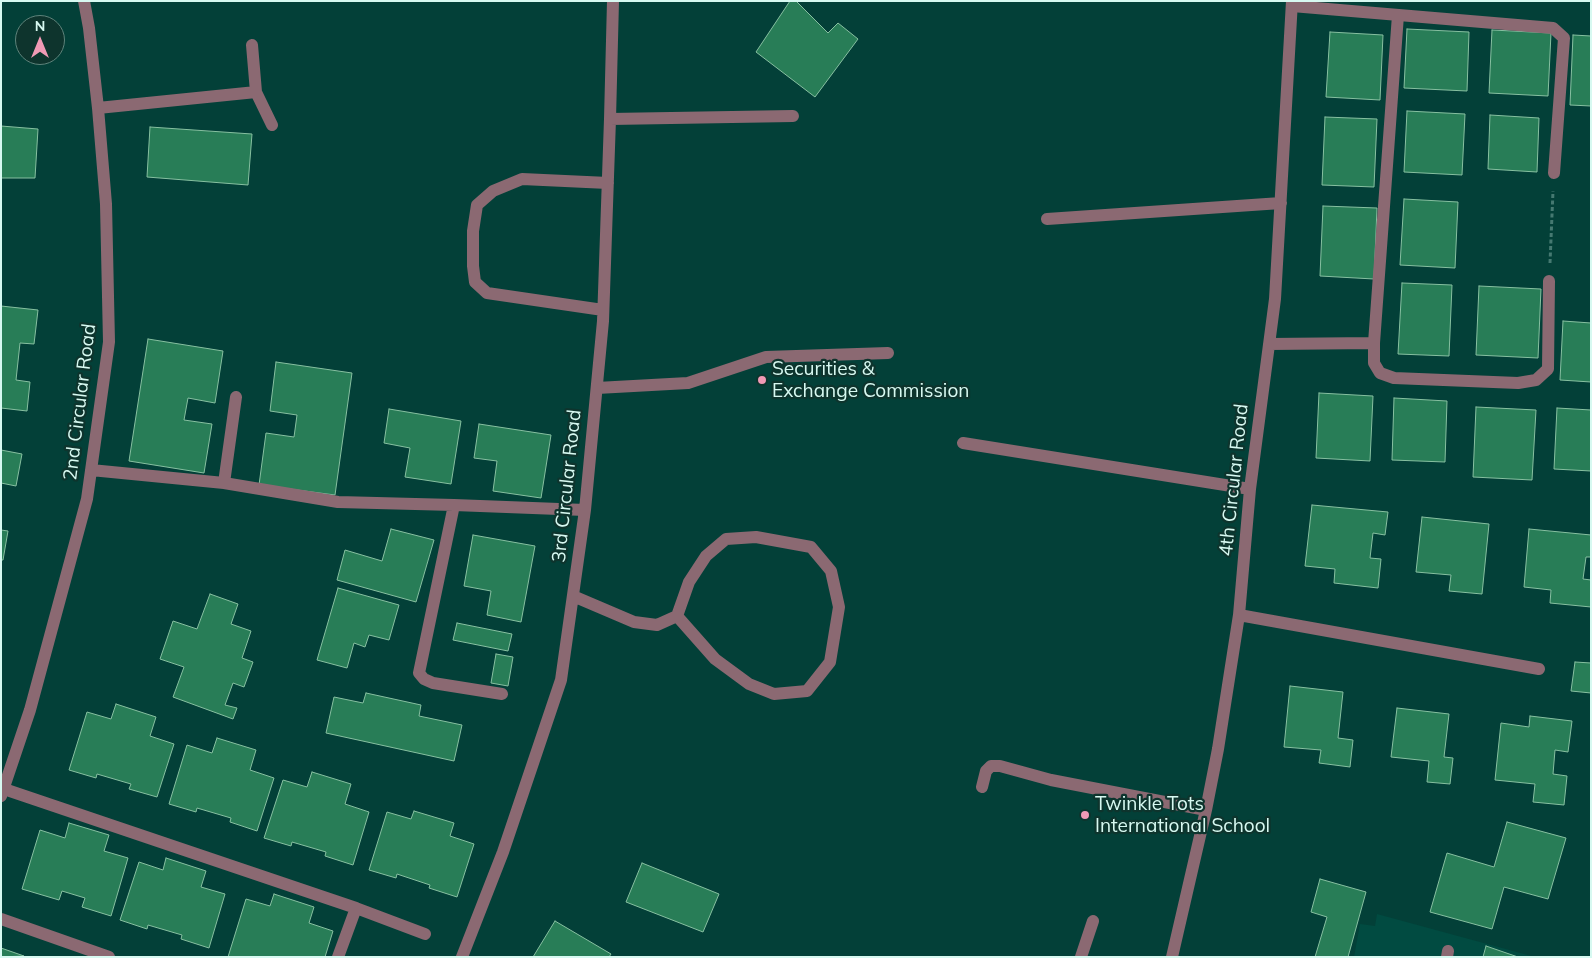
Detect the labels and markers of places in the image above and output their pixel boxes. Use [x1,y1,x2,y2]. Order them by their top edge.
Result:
place label: Securities & Exchange Commission [772,358,969,402]
marker: Securities & Exchange Commission [756,374,768,386]
place label: Twinkle Tots International School [1095,793,1270,837]
marker: Twinkle Tots International School [1079,809,1091,821]

